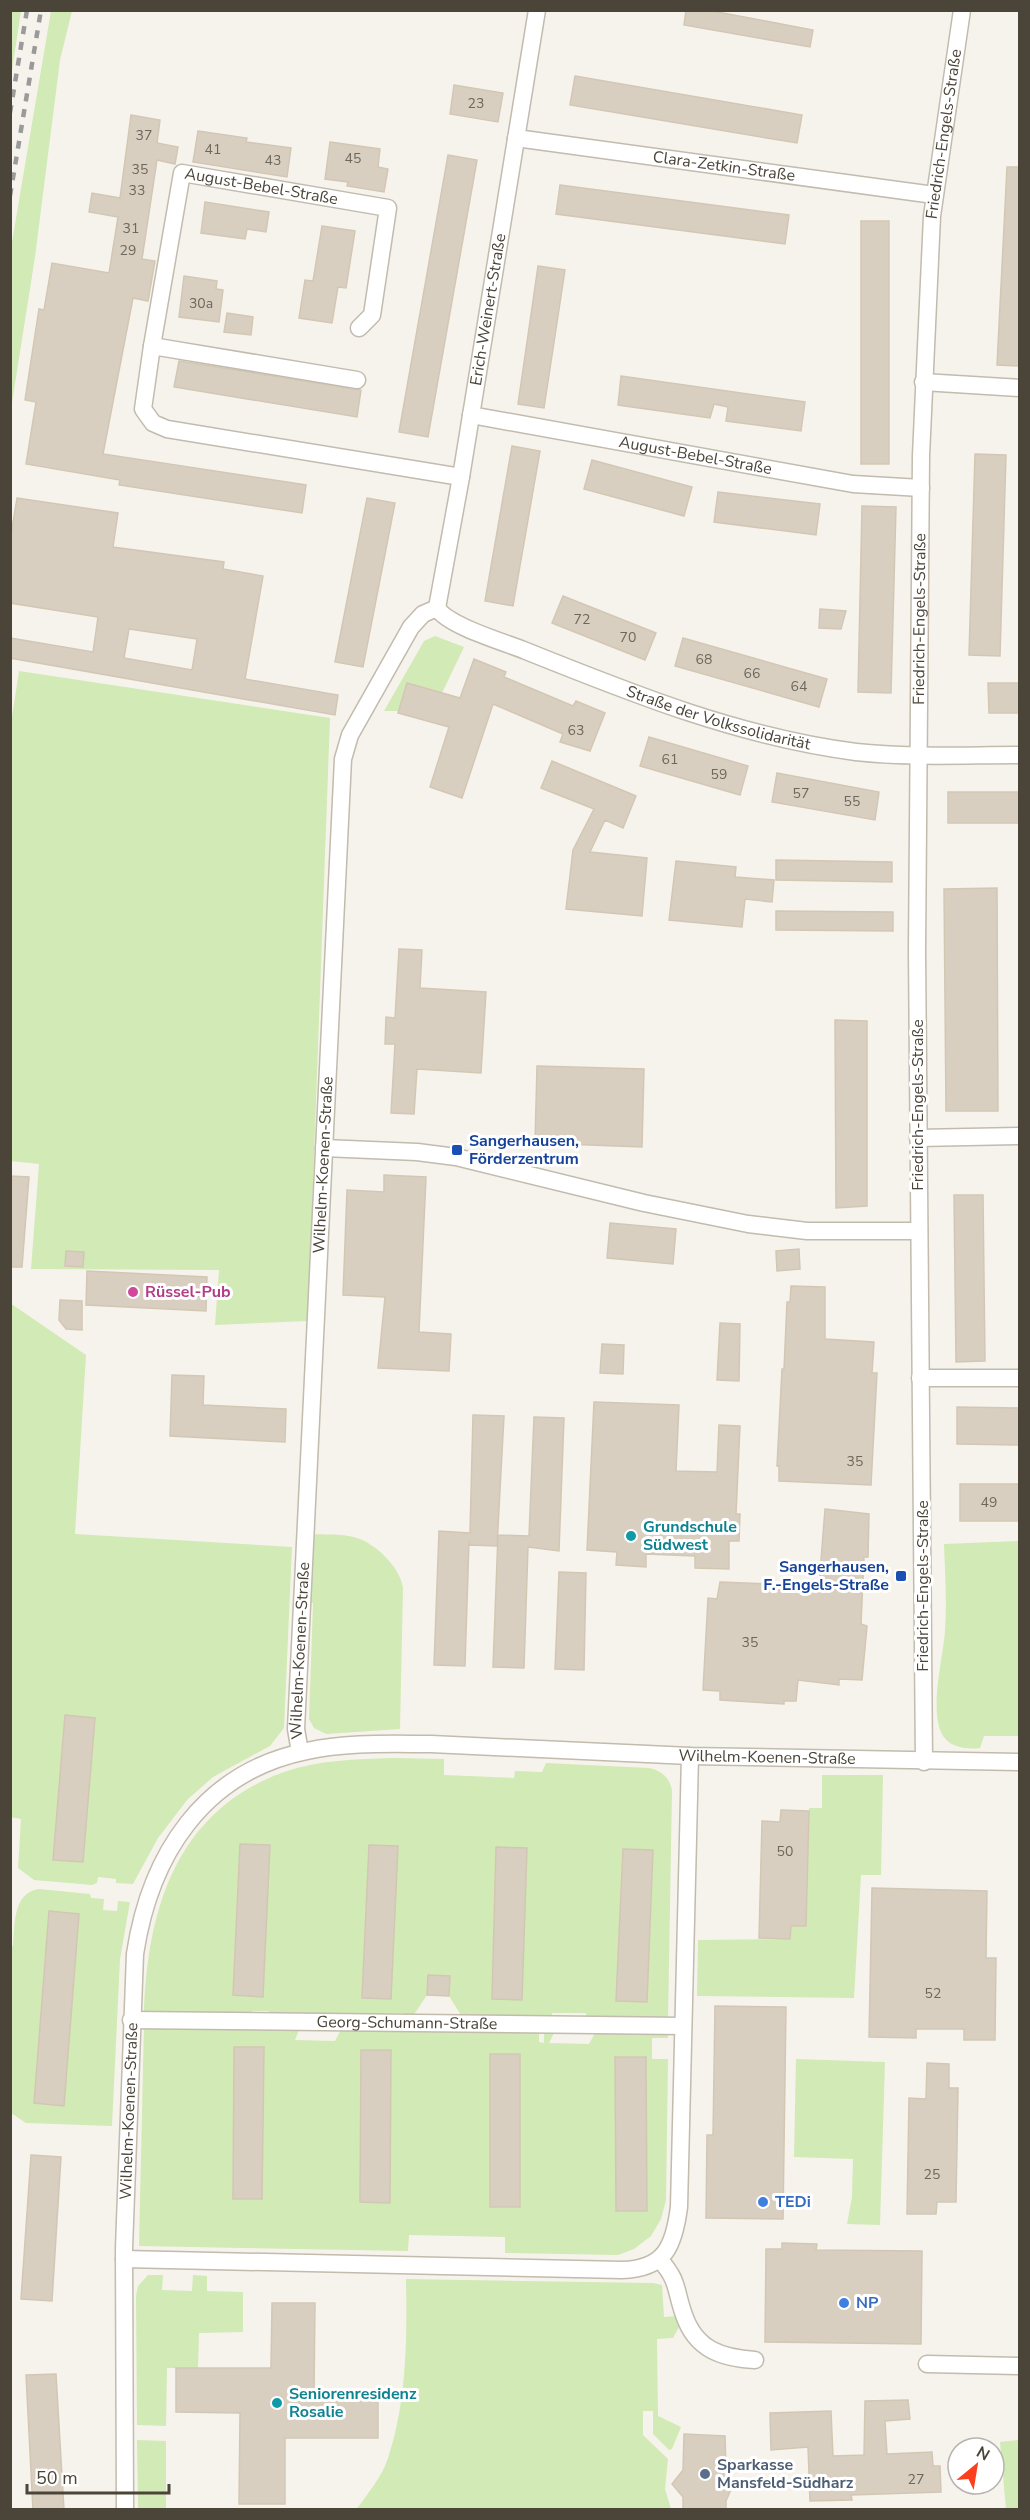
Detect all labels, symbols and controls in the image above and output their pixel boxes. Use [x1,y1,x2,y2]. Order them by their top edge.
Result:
street label: Friedrich-Engels-Straße [921,48,967,221]
house number: 23 [468,94,484,113]
house number: 37 [136,126,152,145]
house number: 41 [205,140,221,159]
street label: Clara-Zetkin-Straße [652,146,797,187]
house number: 45 [345,149,361,168]
house number: 43 [265,151,281,170]
house number: 35 [132,160,148,179]
street label: August-Bebel-Straße [183,163,340,210]
house number: 33 [129,181,145,200]
house number: 31 [123,219,139,238]
street label: Erich-Weinert-Straße [465,232,511,387]
house number: 29 [120,241,136,260]
house number: 30a [189,294,213,313]
street label: August-Bebel-Straße [617,431,774,480]
street label: Friedrich-Engels-Straße [908,533,931,705]
house number: 72 [574,610,590,629]
house number: 70 [620,628,636,647]
house number: 68 [696,650,712,669]
house number: 66 [744,664,760,683]
house number: 64 [791,677,807,696]
street label: Straße der Volkssolidarität [623,680,813,755]
house number: 63 [568,721,584,740]
house number: 61 [662,750,678,769]
house number: 59 [711,765,727,784]
house number: 57 [793,784,809,803]
house number: 55 [844,792,860,811]
street label: Friedrich-Engels-Straße [907,1019,929,1191]
street label: Wilhelm-Koenen-Straße [308,1076,339,1254]
place label: Sangerhausen, Förderzentrum [469,1130,579,1170]
marker: Sangerhausen, Förderzentrum [450,1143,464,1157]
place label: Rüssel-Pub [145,1281,231,1303]
marker: Rüssel-Pub [126,1285,140,1299]
house number: 35 [847,1452,863,1471]
house number: 49 [981,1493,997,1512]
street label: Friedrich-Engels-Straße [912,1500,934,1672]
place label: Grundschule Südwest [643,1516,737,1556]
marker: Grundschule Südwest [624,1529,638,1543]
place label: Sangerhausen, F.-Engels-Straße [763,1556,889,1596]
street label: Wilhelm-Koenen-Straße [284,1561,315,1741]
marker: Sangerhausen, F.-Engels-Straße [894,1569,908,1583]
house number: 35 [742,1633,758,1652]
street label: Wilhelm-Koenen-Straße [678,1744,856,1770]
house number: 50 [777,1842,793,1861]
house number: 52 [925,1984,941,2003]
street label: Georg-Schumann-Straße [317,2011,497,2035]
street label: Wilhelm-Koenen-Straße [115,2022,143,2200]
house number: 25 [924,2165,940,2184]
place label: TEDi [775,2191,811,2213]
marker: TEDi [756,2195,770,2209]
place label: NP [856,2292,878,2314]
marker: NP [837,2296,851,2310]
place label: Seniorenresidenz Rosalie [289,2383,417,2423]
marker: Seniorenresidenz Rosalie [270,2396,284,2410]
north arrow [946,2436,1006,2496]
text: N [972,2441,994,2466]
place label: Sparkasse Mansfeld-Südharz [717,2454,854,2494]
scale bar [27,2457,170,2495]
text: 50 m [36,2466,78,2490]
marker: Sparkasse Mansfeld-Südharz [698,2467,712,2481]
house number: 27 [908,2470,924,2489]

